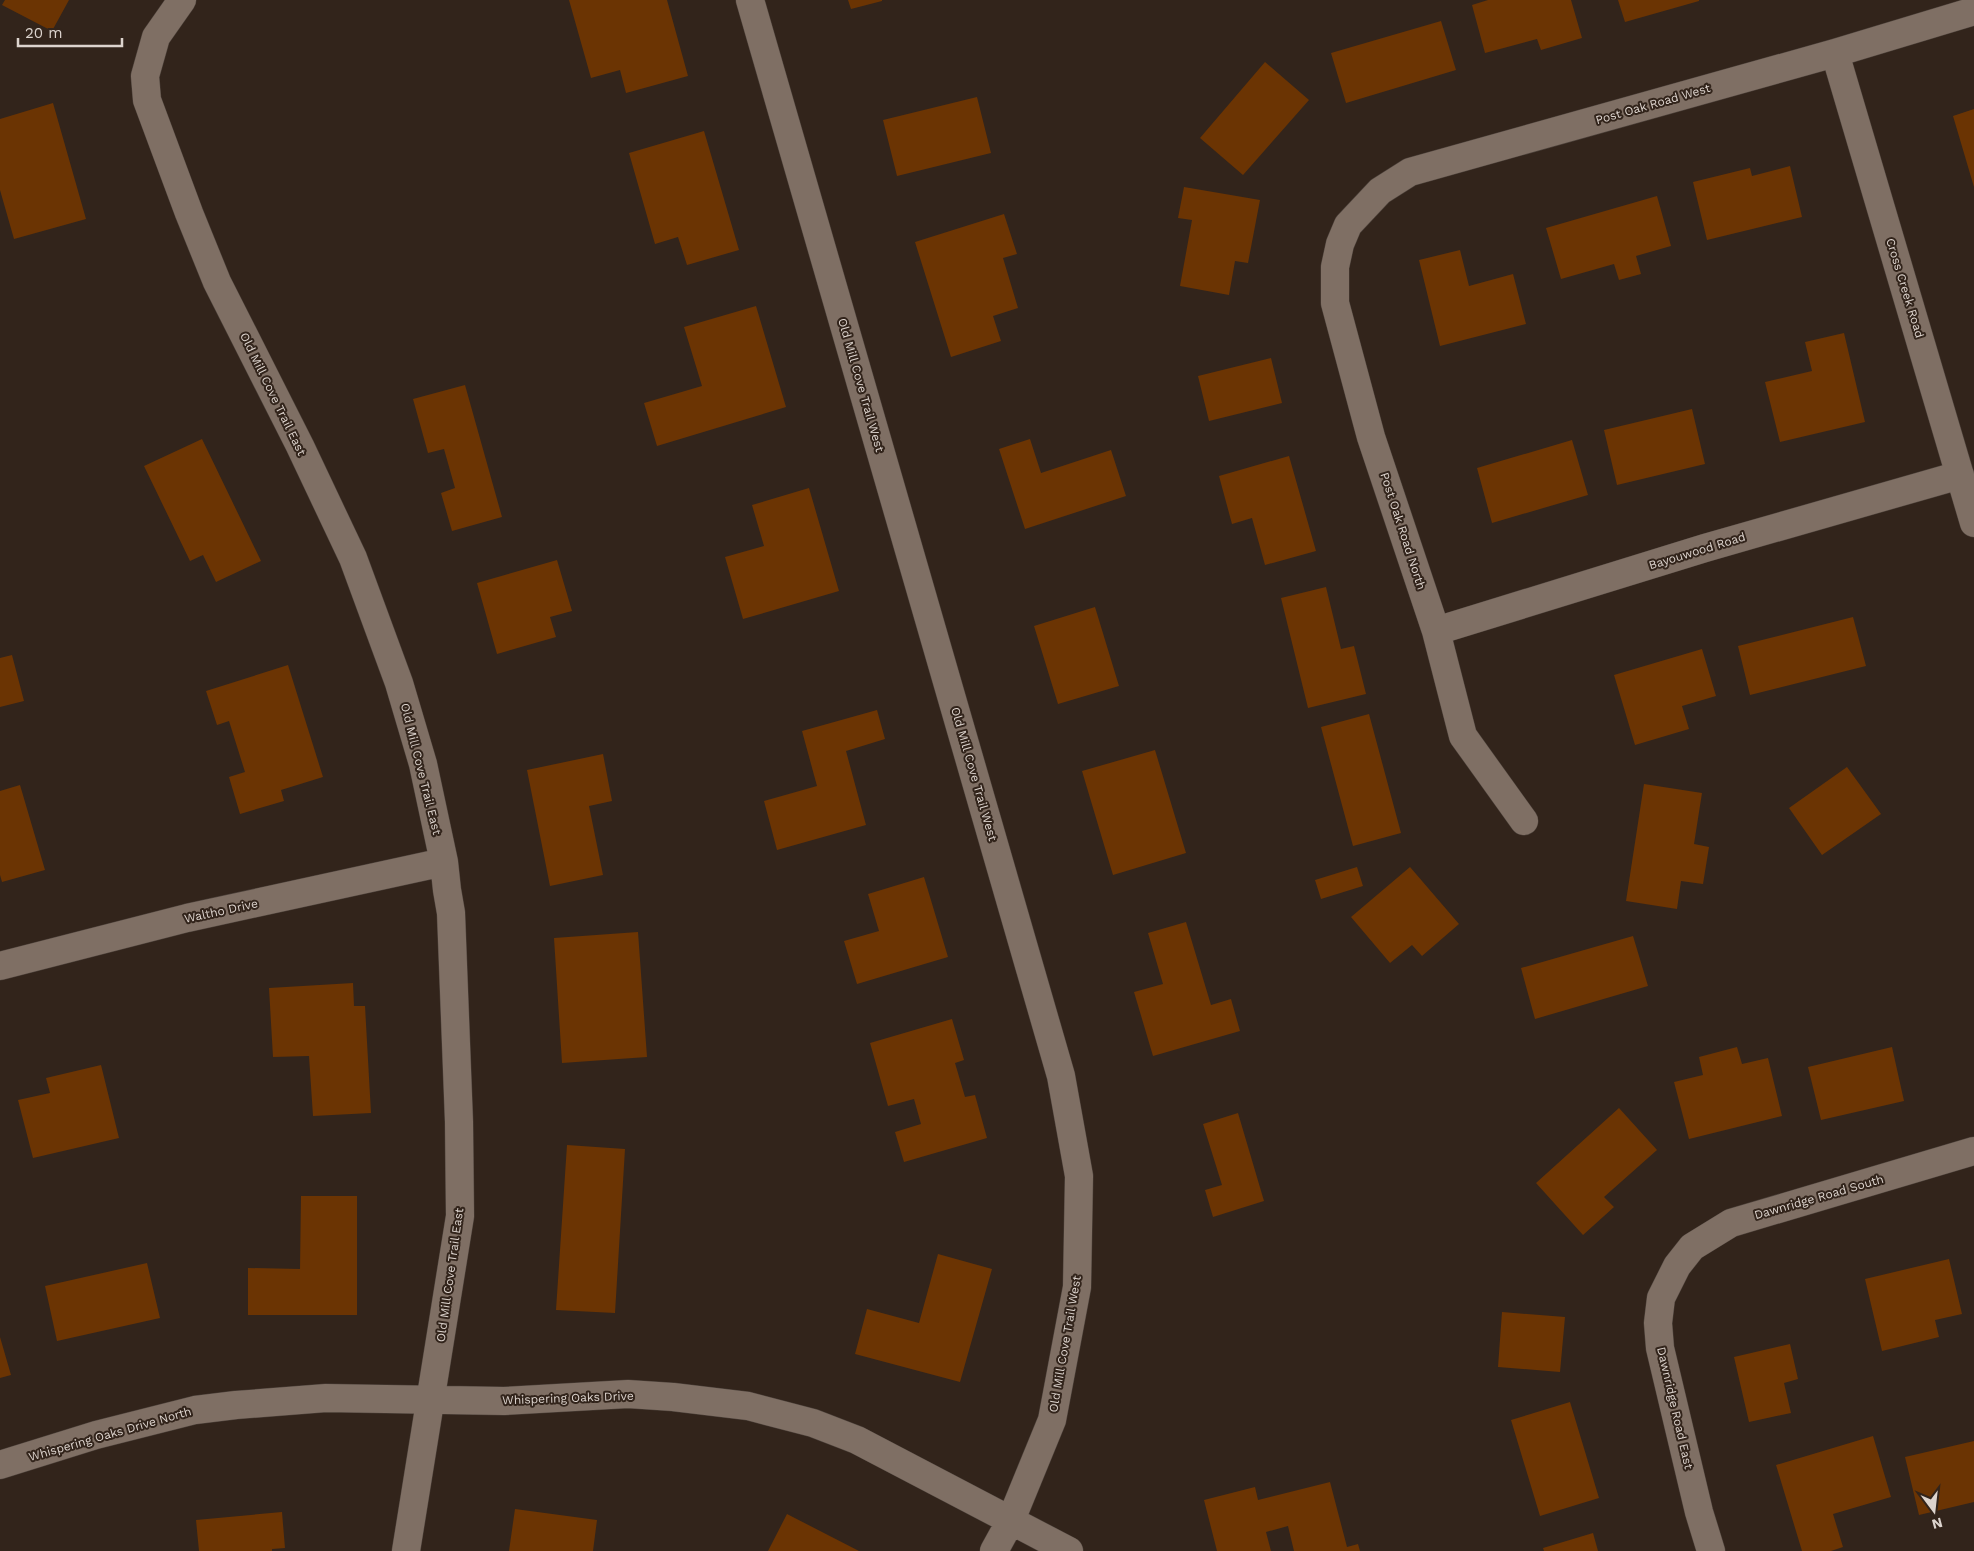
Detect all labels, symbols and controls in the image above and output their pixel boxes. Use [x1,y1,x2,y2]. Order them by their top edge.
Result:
scale bar [18,15,121,47]
text: 20 m [25,24,63,42]
street label: Post Oak Road West [1594,81,1712,127]
street label: Cross Creek Road [1883,236,1927,340]
street label: Old Mill Cove Trail West [835,316,887,454]
street label: Old Mill Cove Trail East [237,330,309,458]
street label: Post Oak Road North [1377,471,1429,591]
street label: Bayouwood Road [1647,530,1747,572]
street label: Old Mill Cove Trail East [398,702,444,836]
street label: Old Mill Cove Trail West [948,705,1000,843]
street label: Waltho Drive [183,896,259,926]
street label: Dawnridge Road South [1753,1172,1885,1222]
street label: Old Mill Cove Trail East [434,1207,466,1343]
street label: Old Mill Cove Trail West [1046,1274,1084,1414]
street label: Dawnridge Road East [1654,1346,1696,1470]
street label: Whispering Oaks Drive [502,1389,634,1407]
street label: Whispering Oaks Drive North [27,1404,193,1464]
north arrow [1909,1486,1959,1536]
text: N [1930,1514,1944,1533]

